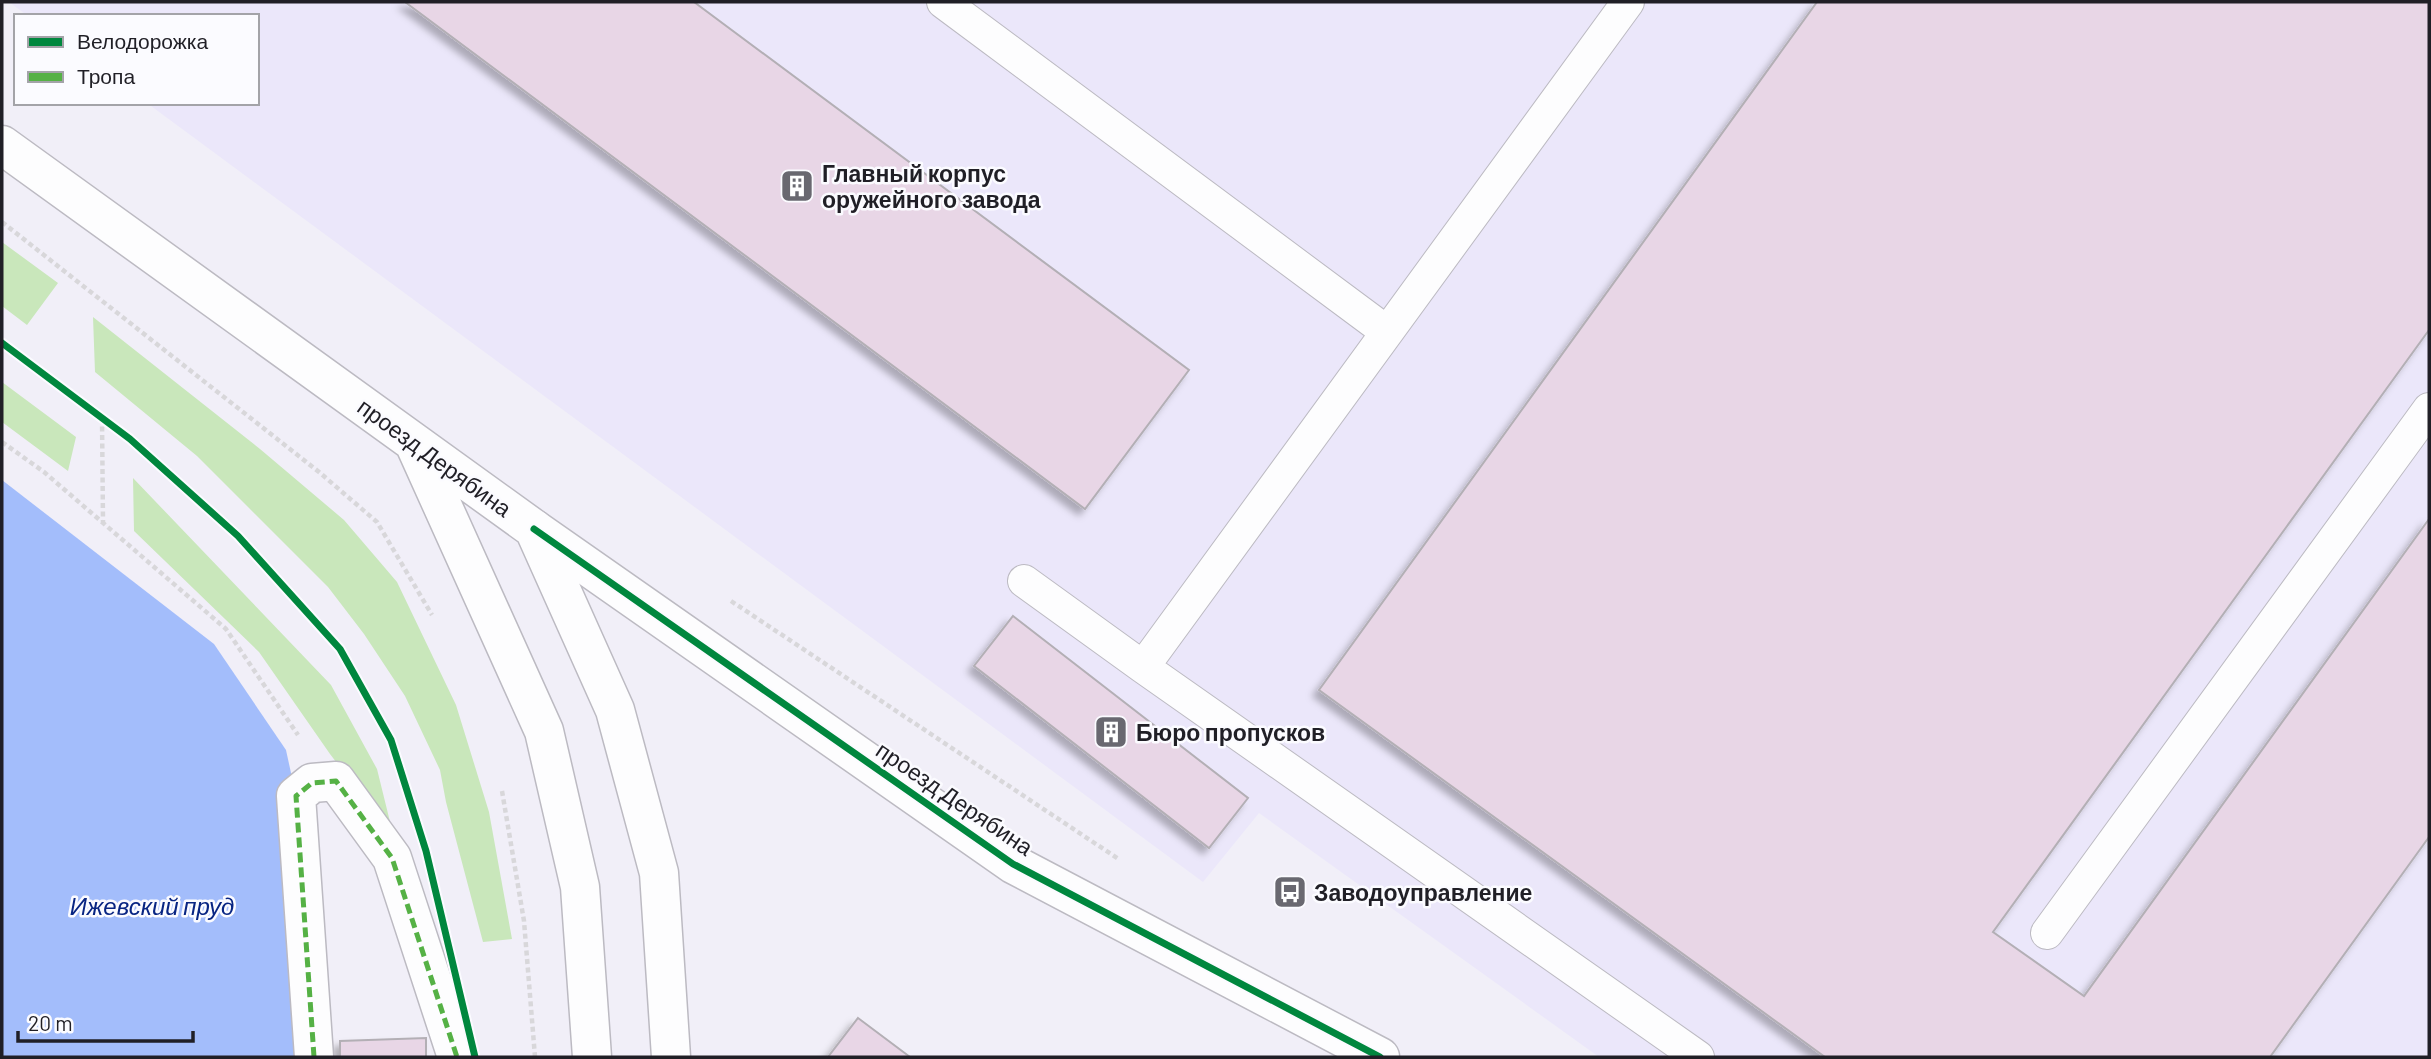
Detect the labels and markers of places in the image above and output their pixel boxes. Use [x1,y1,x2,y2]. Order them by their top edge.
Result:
place label: Главный корпус оружейного завода [822,159,1041,213]
building icon: Главный корпус оружейного завода [778,167,816,205]
building icon: Бюро пропусков [1092,713,1130,751]
place label: Бюро пропусков [1136,718,1325,746]
bus stop icon: Заводоуправление [1271,873,1309,911]
place label: Заводоуправление [1314,878,1532,906]

